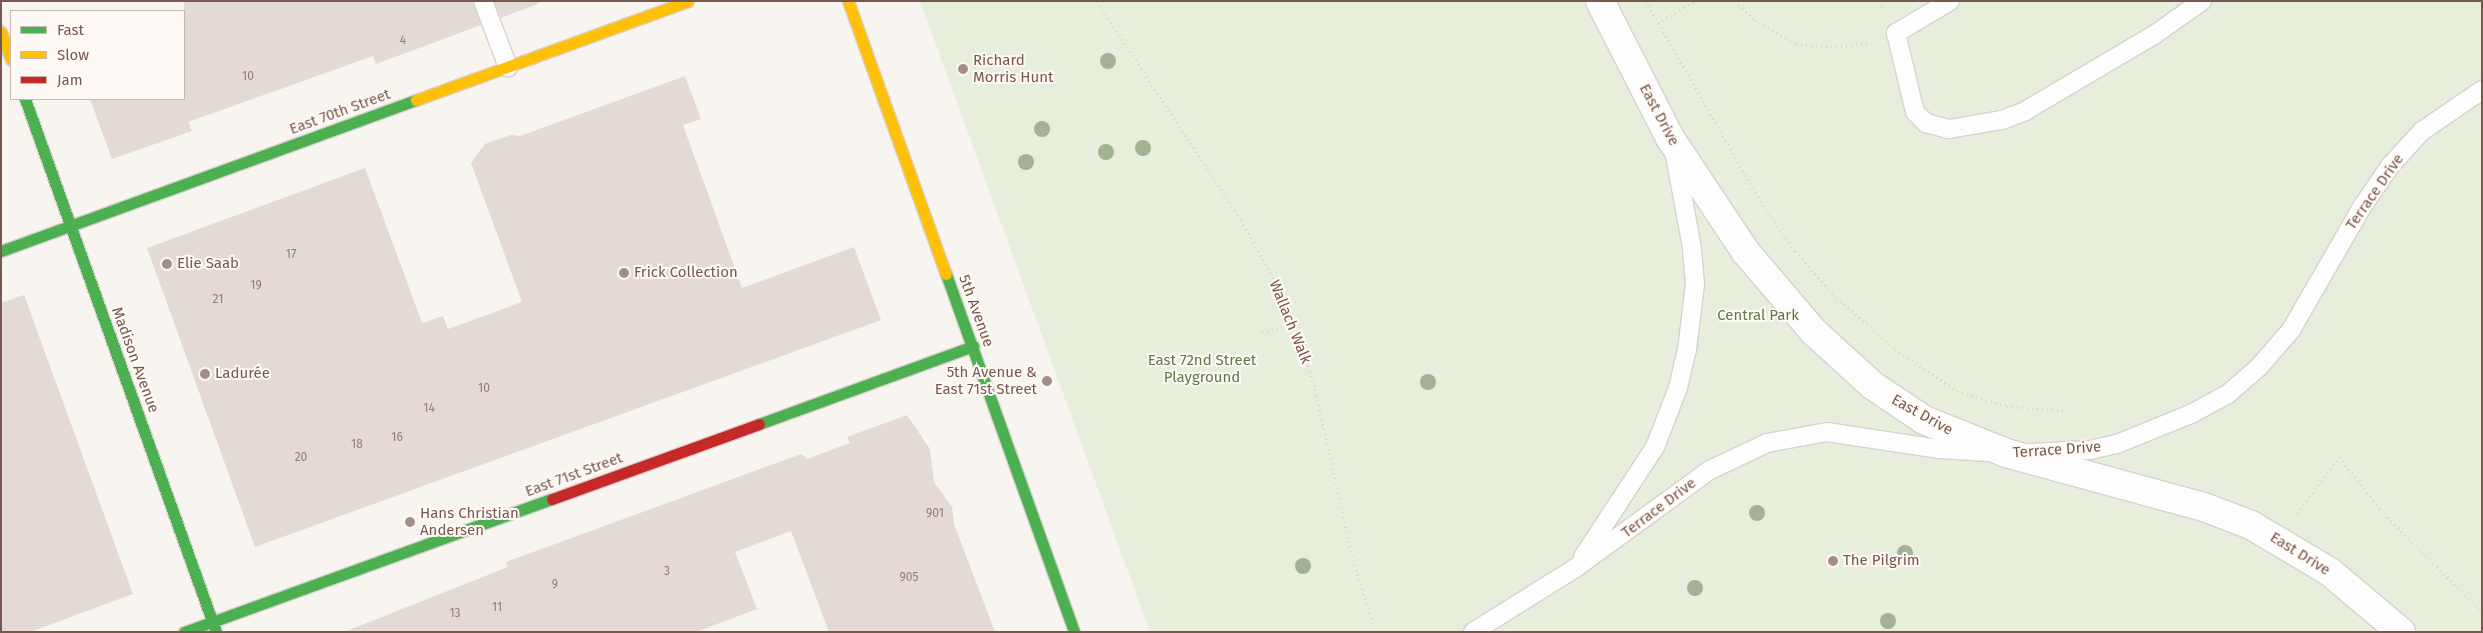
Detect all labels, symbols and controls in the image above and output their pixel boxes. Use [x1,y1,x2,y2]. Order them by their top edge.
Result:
legend [10,10,185,100]
text: Fast [57,21,84,39]
house number: 4 [400,34,406,48]
text: Slow [57,46,89,64]
place label: Richard Morris Hunt [973,51,1053,86]
marker: Richard Morris Hunt [957,63,969,75]
house number: 10 [242,70,254,84]
text: Jam [57,71,83,89]
street label: East Drive [1635,81,1683,149]
street label: East 70th Street [287,85,393,139]
street label: Terrace Drive [2342,151,2408,233]
house number: 17 [286,248,296,262]
place label: Elie Saab [177,255,239,273]
marker: Elie Saab [161,258,173,270]
place label: Frick Collection [634,264,738,282]
marker: Frick Collection [618,267,630,279]
street label: 5th Avenue [955,273,997,349]
street label: Wallach Walk [1265,277,1315,367]
house number: 19 [250,279,262,293]
house number: 21 [213,293,223,307]
street label: Madison Avenue [108,305,162,415]
park label: Central Park [1717,307,1799,325]
park label: East 72nd Street Playground [1148,351,1256,386]
place label: 5th Avenue & East 71st Street [935,363,1037,398]
place label: Ladurée [215,365,270,383]
marker: Ladurée [199,368,211,380]
marker: 5th Avenue & East 71st Street [1041,375,1053,387]
house number: 10 [478,382,490,396]
street label: East Drive [1888,391,1956,439]
house number: 14 [423,402,435,416]
house number: 16 [391,431,403,445]
house number: 18 [351,438,363,452]
street label: Terrace Drive [2012,438,2102,462]
street label: East 71st Street [523,449,625,501]
house number: 20 [295,451,307,465]
street label: Terrace Drive [1618,474,1700,542]
place label: Hans Christian Andersen [420,504,519,539]
house number: 901 [926,507,944,521]
marker: Hans Christian Andersen [404,516,416,528]
street label: East Drive [2267,529,2333,579]
place label: The Pilgrim [1843,552,1920,570]
marker: The Pilgrim [1827,555,1839,567]
house number: 3 [664,565,670,579]
house number: 905 [899,571,919,585]
house number: 9 [552,578,558,592]
house number: 11 [492,601,502,615]
house number: 13 [449,607,461,621]

